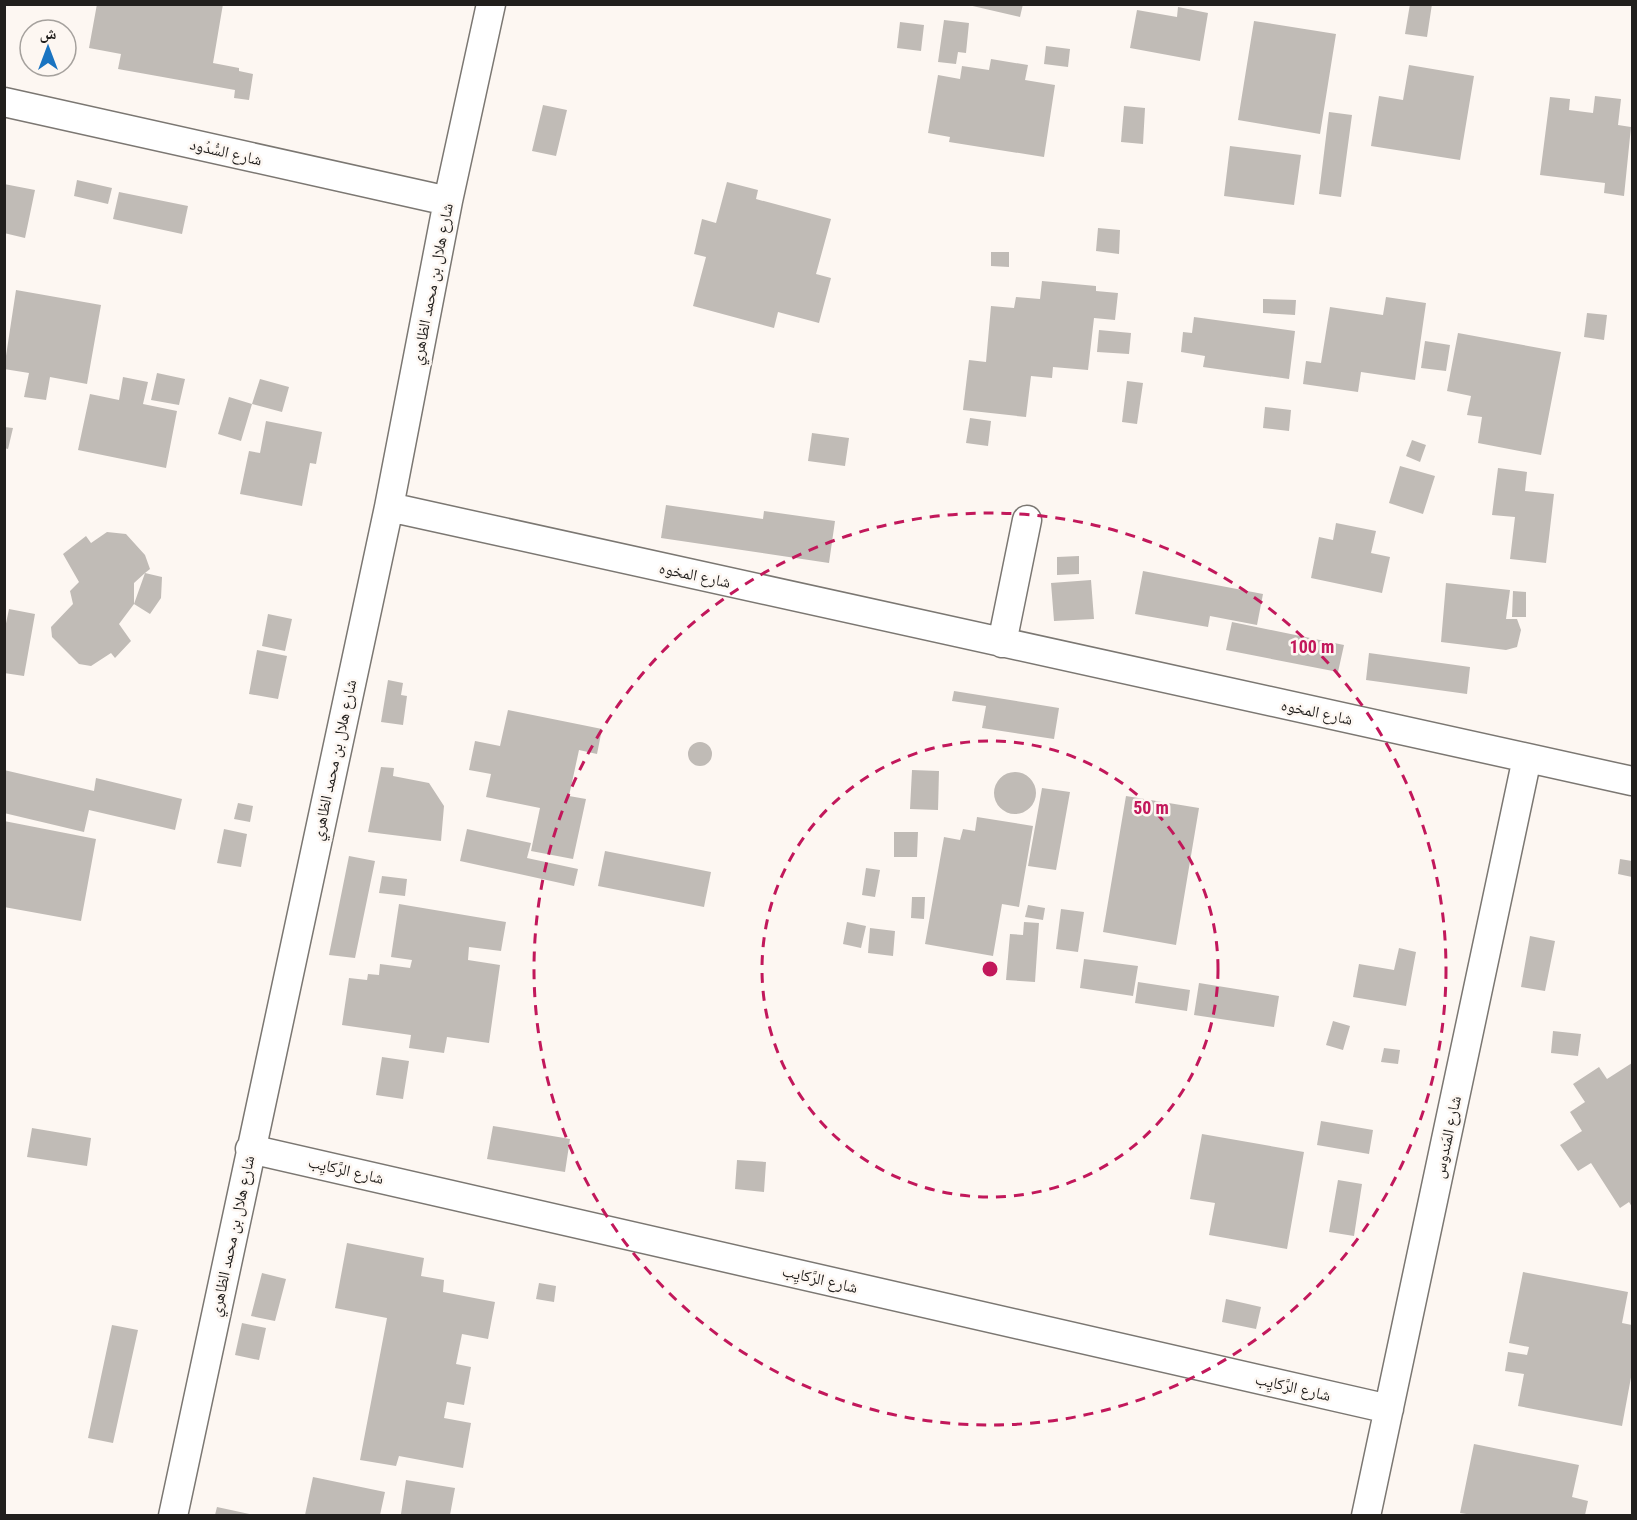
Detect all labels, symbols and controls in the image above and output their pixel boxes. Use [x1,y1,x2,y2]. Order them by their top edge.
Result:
north arrow [18,18,78,78]
text: ش [40,24,57,43]
street label: شارع السُّدُود [188,134,264,171]
street label: شارع هلال بن محمد الظاهري [407,202,460,367]
street label: شارع المخوه [657,558,732,593]
text: 100 m [1290,636,1334,657]
street label: شارع هلال بن محمد الظاهري [308,678,363,843]
street label: شارع المخوه [1279,695,1354,730]
text: 50 m [1133,797,1169,818]
centre of rings [980,959,1000,979]
street label: شارع المَندوس [1429,1094,1466,1180]
street label: شارع الرَّكايِب [306,1152,386,1190]
street label: شارع هلال بن محمد الظاهري [206,1154,261,1319]
street label: شارع الرَّكايِب [780,1261,860,1299]
street label: شارع الرَّكايِب [1253,1369,1333,1407]

